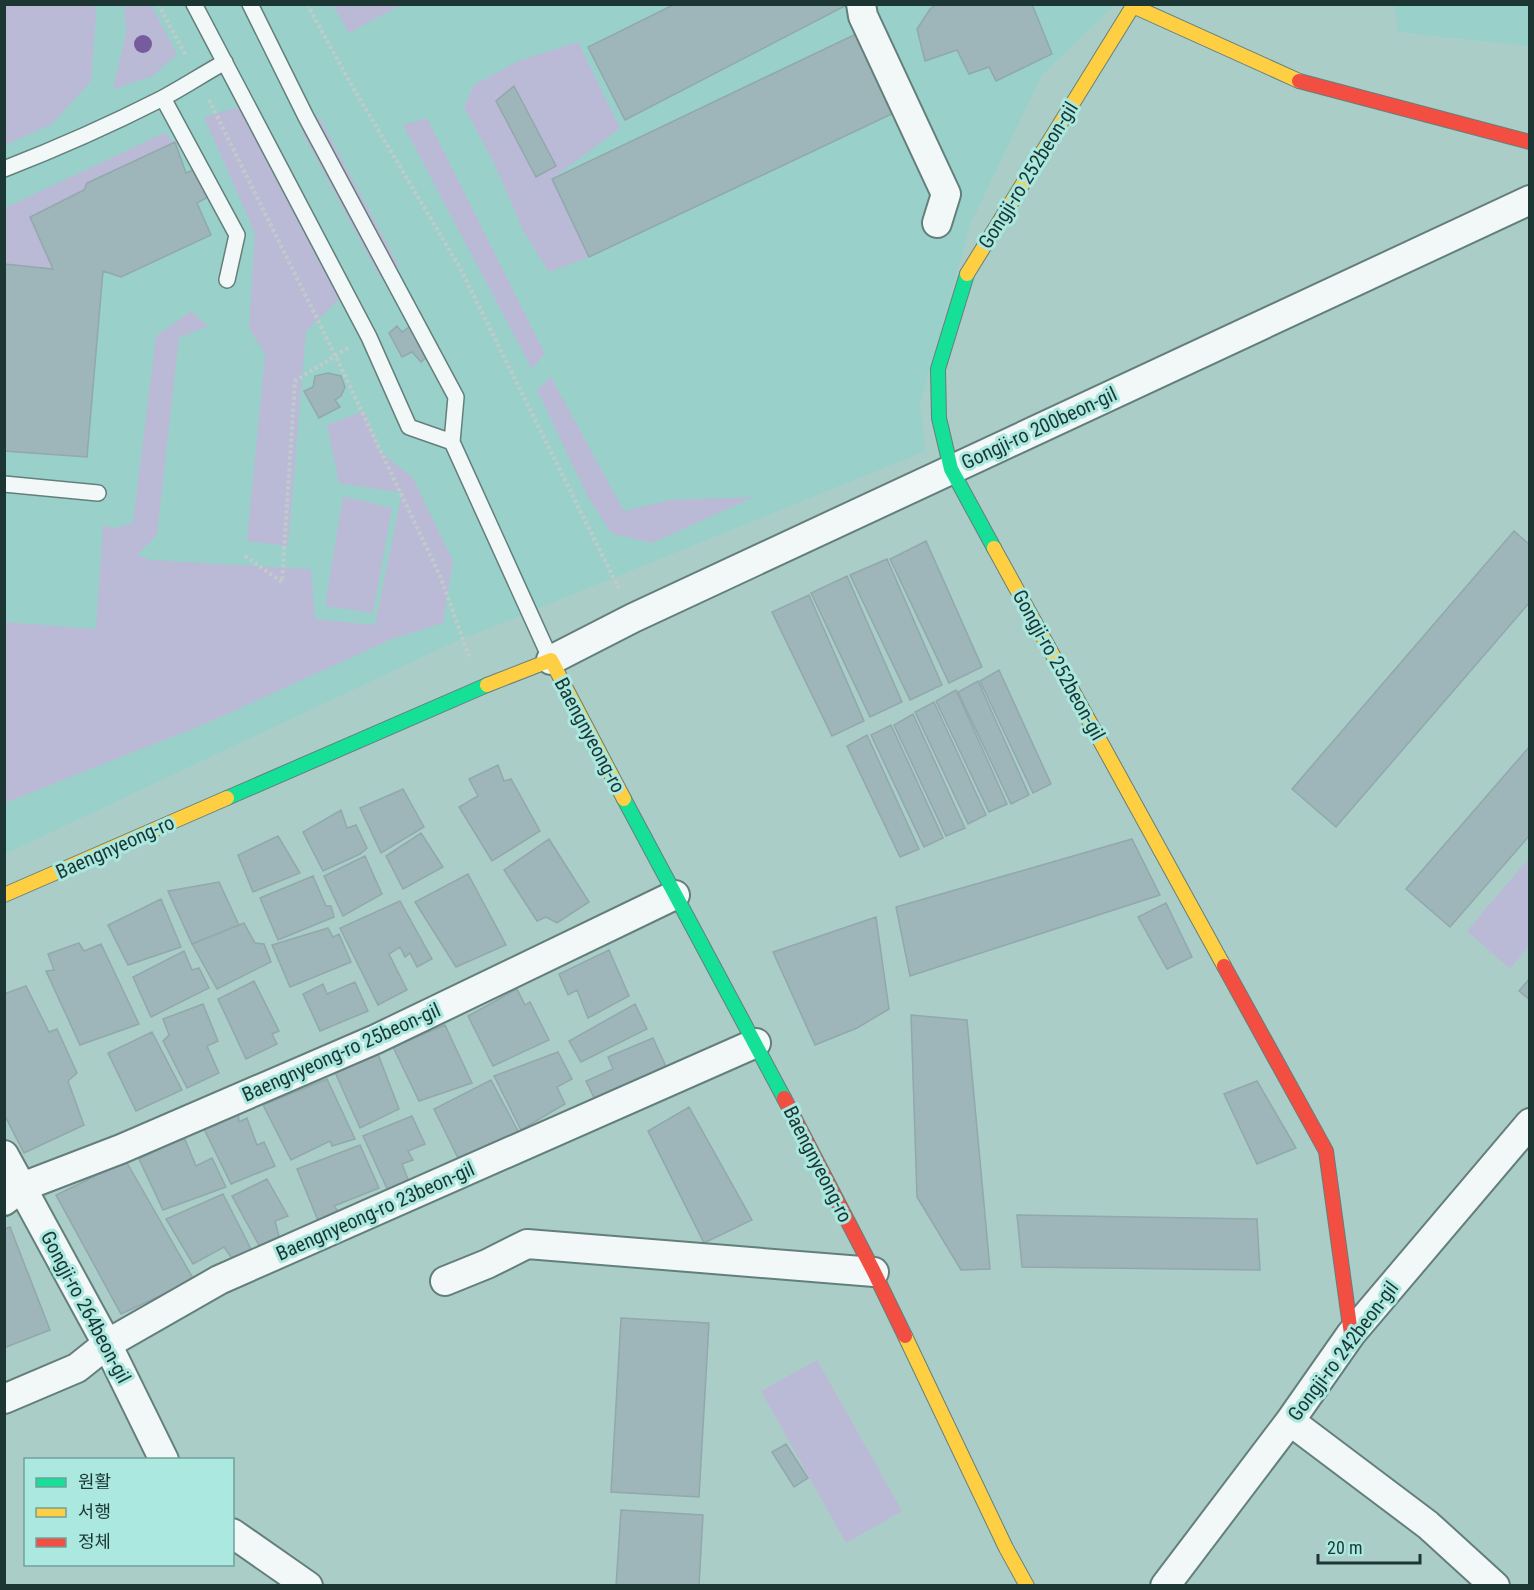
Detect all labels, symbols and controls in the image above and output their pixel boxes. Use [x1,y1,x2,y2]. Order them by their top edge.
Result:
street label: Gongji-ro 252beon-gil [973,97,1083,253]
street label: Gongji-ro 200beon-gil [958,382,1120,474]
street label: Gongji-ro 252beon-gil [1008,585,1110,745]
street label: Baengnyeong-ro [550,673,630,797]
street label: Baengnyeong-ro [52,810,178,884]
street label: Baengnyeong-ro 25beon-gil [238,997,444,1107]
street label: Baengnyeong-ro [778,1102,858,1226]
street label: Baengnyeong-ro 23beon-gil [272,1156,478,1266]
street label: Gongji-ro 264beon-gil [36,1227,136,1387]
street label: Gongji-ro 242beon-gil [1283,1276,1403,1426]
legend [24,1458,234,1566]
text: 원활 [78,1471,111,1492]
text: 서행 [78,1501,111,1522]
scale bar [1318,1527,1420,1565]
text: 정체 [78,1531,111,1552]
text: 20 m [1327,1537,1362,1558]

